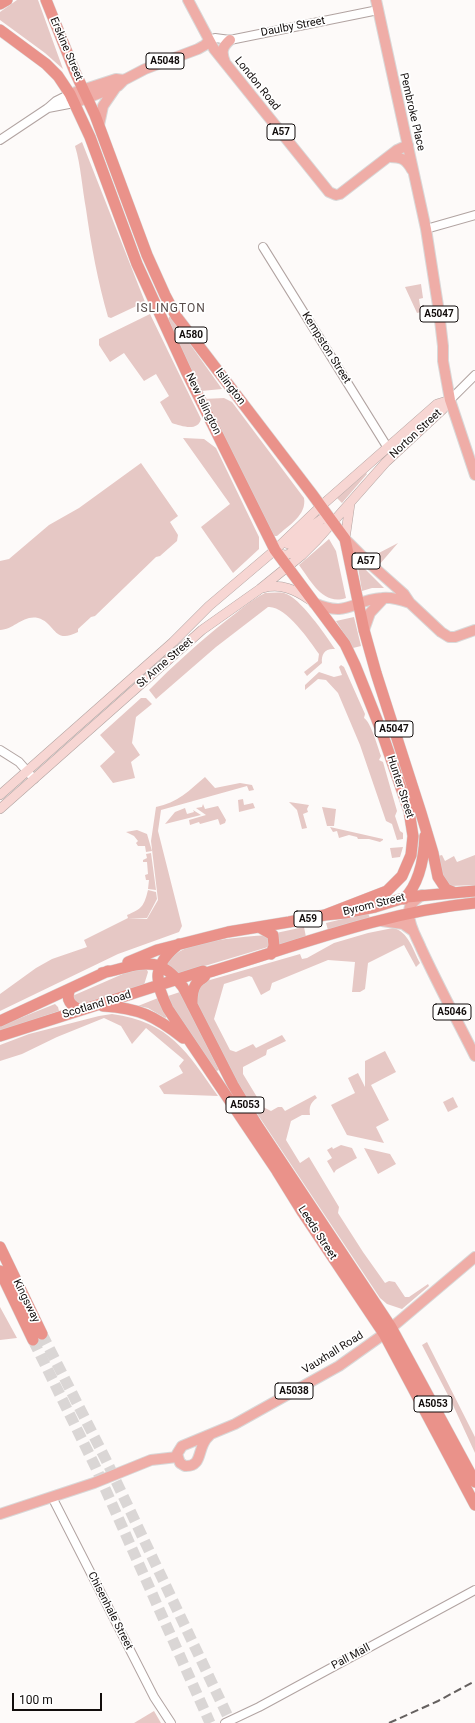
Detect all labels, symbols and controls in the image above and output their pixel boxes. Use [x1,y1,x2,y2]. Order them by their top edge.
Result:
street label: Daulby Street [260,14,326,40]
street label: Erskine Street [47,15,85,83]
road number: A5048 [146,53,184,69]
street label: London Road [231,55,283,113]
street label: Pembroke Place [397,72,427,152]
road number: A57 [267,124,295,140]
district label: ISLINGTON [136,302,206,316]
road number: A5047 [420,306,458,322]
street label: Kempston Street [299,310,353,386]
road number: A580 [175,327,207,343]
street label: Islington [212,366,248,408]
street label: New Islington [182,371,224,437]
street label: Norton Street [387,407,445,461]
road number: A57 [352,553,380,569]
street label: St Anne Street [134,635,196,691]
road number: A5047 [375,721,413,737]
street label: Hunter Street [384,754,416,820]
street label: Byrom Street [342,891,406,919]
road number: A59 [294,911,322,927]
street label: Scotland Road [61,988,133,1022]
road number: A5046 [433,1004,471,1020]
road number: A5053 [226,1097,264,1113]
street label: Leeds Street [295,1204,339,1262]
street label: Kingsway [10,1277,42,1325]
street label: Vauxhall Road [300,1329,366,1377]
road number: A5038 [275,1383,313,1399]
road number: A5053 [414,1396,452,1412]
street label: Chisenhale Street [85,1570,135,1652]
street label: Pall Mall [329,1641,373,1673]
scale bar [14,1685,104,1711]
text: 100 m [19,1693,53,1707]

